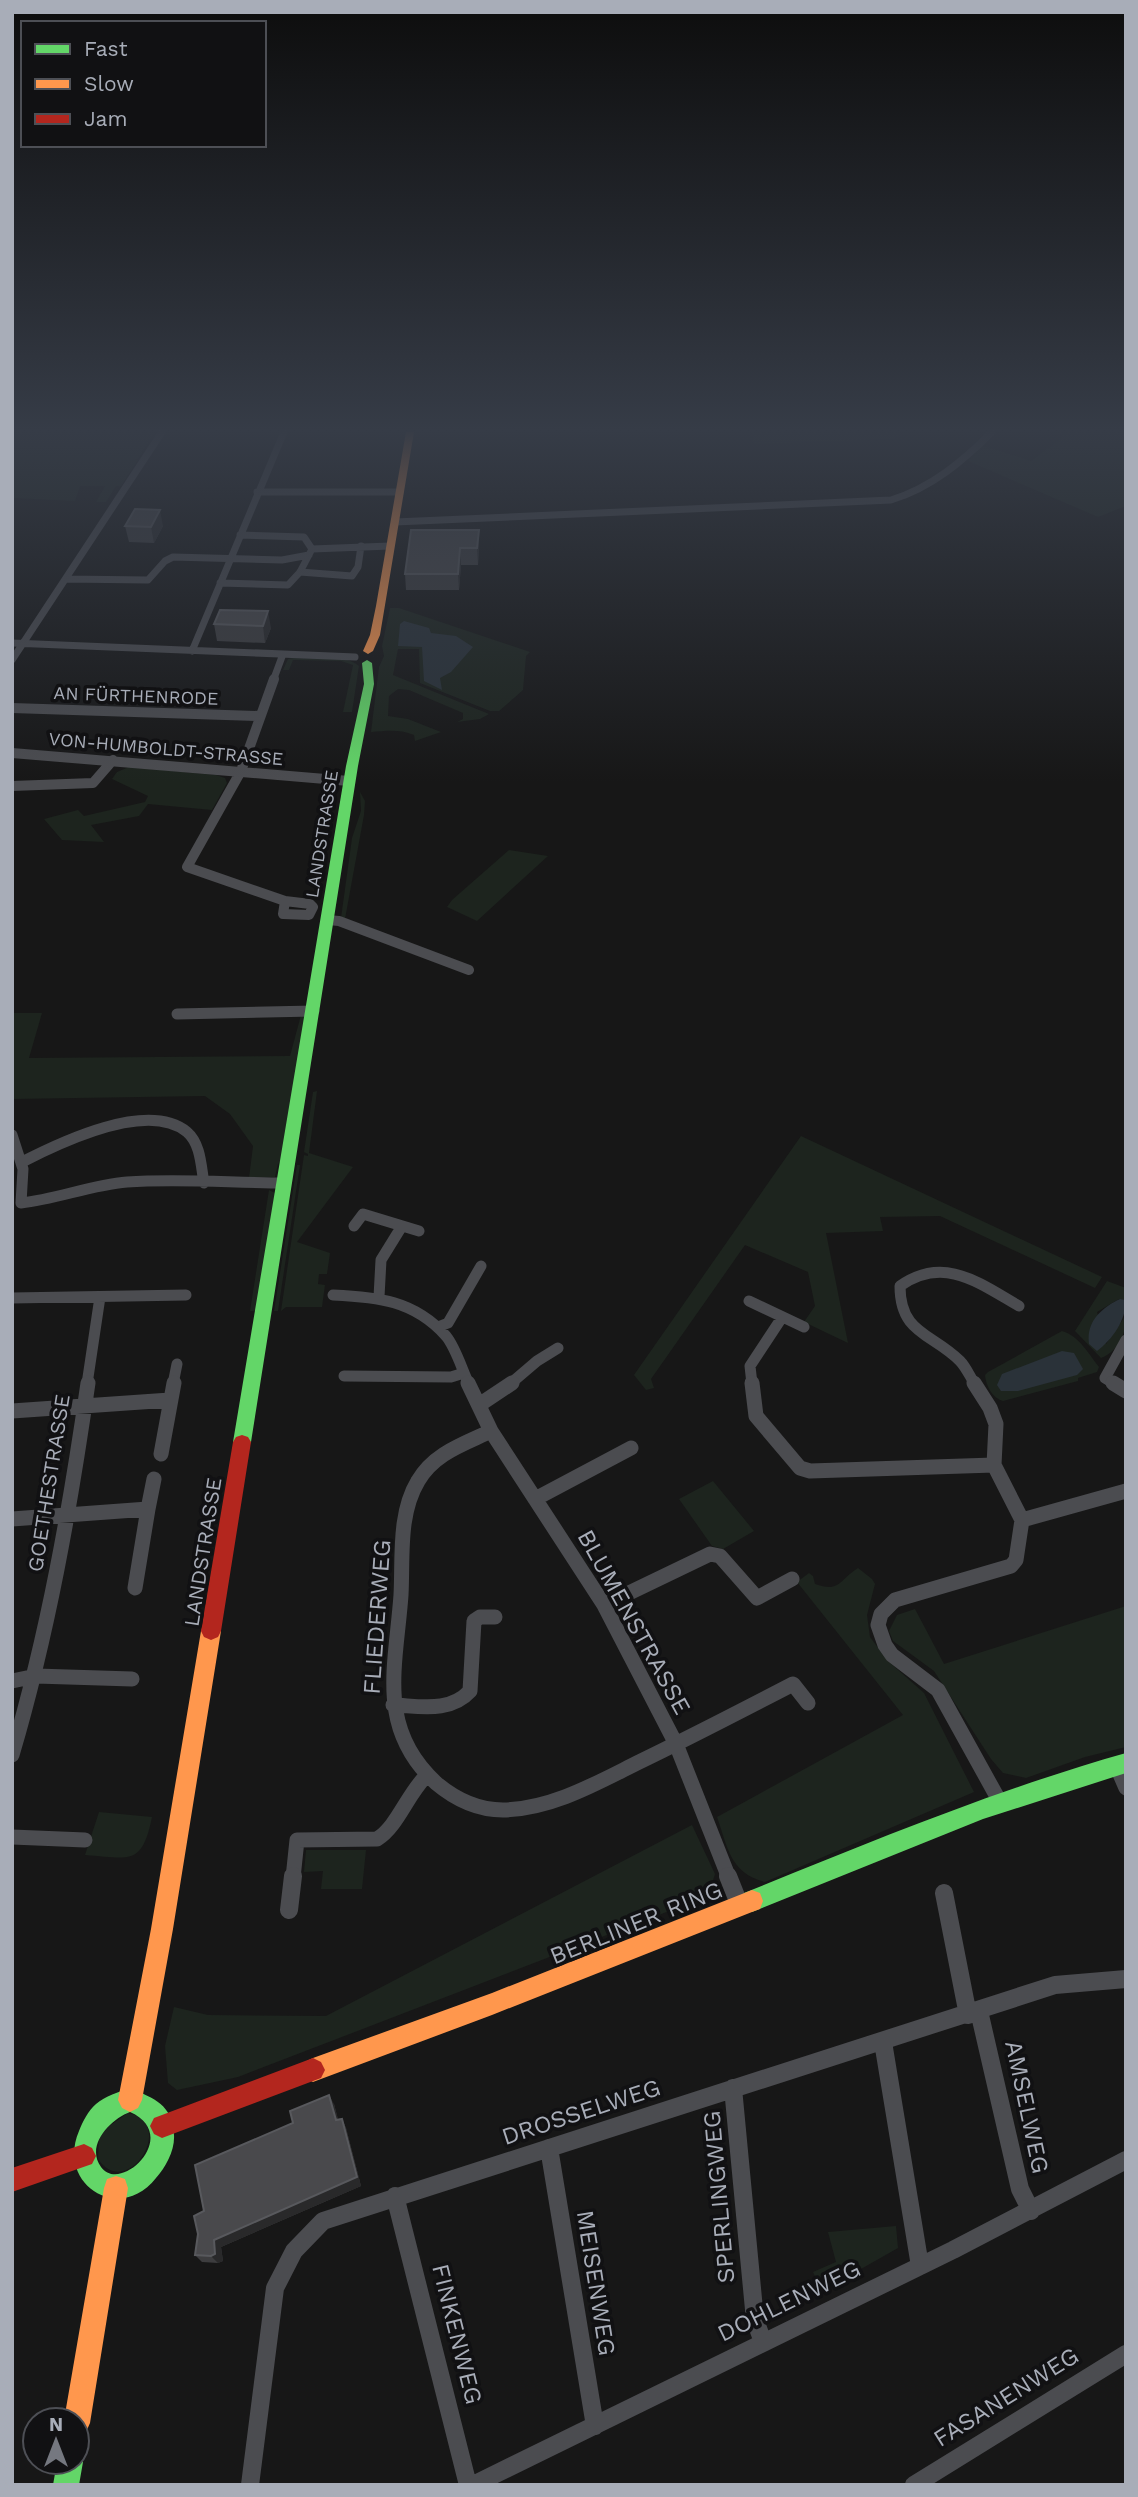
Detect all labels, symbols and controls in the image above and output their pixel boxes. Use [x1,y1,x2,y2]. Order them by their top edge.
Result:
legend [21,21,266,147]
text: Fast [84,36,128,61]
text: Slow [84,71,134,96]
text: Jam [84,106,127,131]
street label: AN FÜRTHENRODE [53,682,219,709]
street label: VON-HUMBOLDT-STRASSE [48,728,284,769]
street label: LANDSTRASSE [301,769,342,899]
street label: GOETHESTRASSE [22,1392,75,1573]
street label: LANDSTRASSE [178,1476,227,1628]
street label: BLUMENSTRASSE [572,1525,696,1719]
street label: FLIEDERWEG [358,1539,396,1695]
street label: BERLINER RING [546,1876,726,1970]
street label: AMSELWEG [999,2038,1055,2176]
street label: DROSSELWEG [498,2073,664,2151]
street label: SPERLINGWEG [698,2110,740,2284]
street label: MEISENWEG [571,2208,621,2358]
street label: DOHLENWEG [713,2254,865,2348]
street label: FINKENWEG [426,2261,488,2407]
street label: FASANENWEG [928,2341,1084,2453]
north arrow [21,2406,91,2476]
text: N [49,2413,63,2436]

